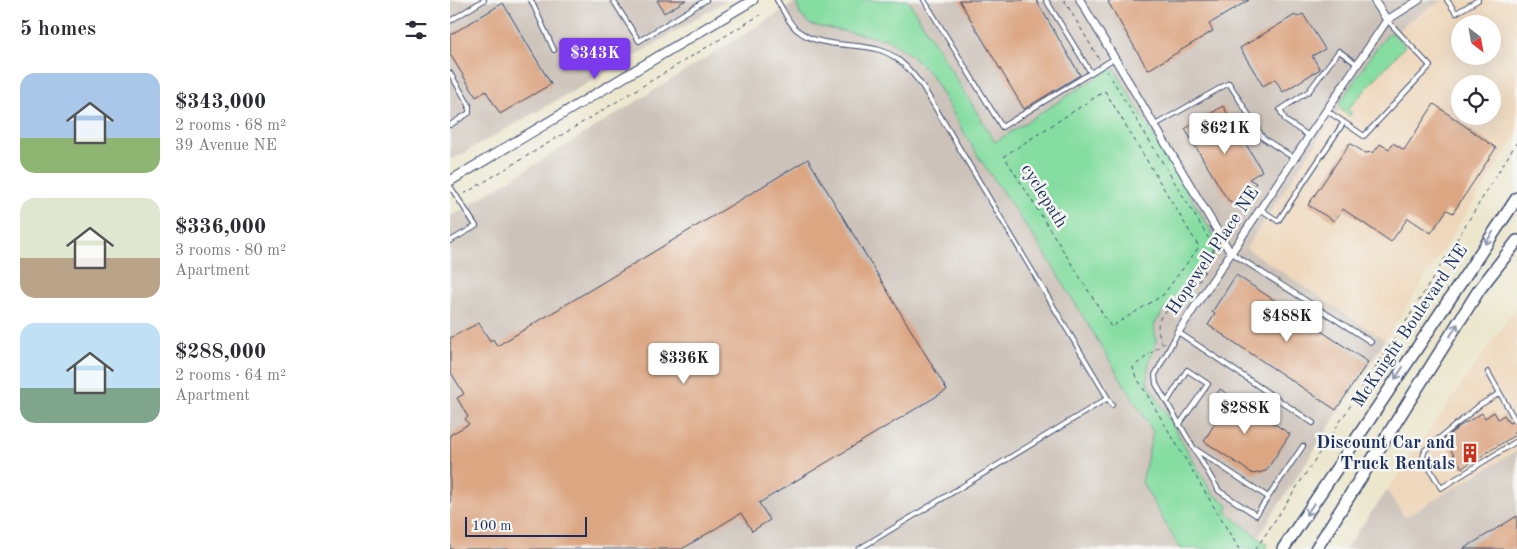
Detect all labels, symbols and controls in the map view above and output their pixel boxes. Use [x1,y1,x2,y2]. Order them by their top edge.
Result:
north arrow [1451,15,1501,65]
map controls [1451,15,1501,125]
icon: filters [402,16,430,44]
text: 5 homes [20,19,96,40]
pin: $343K [560,38,630,80]
text: $343K [570,46,620,62]
button: locate [1451,75,1501,125]
text: $343,000 [175,92,266,113]
icon: home [60,93,120,153]
pin: $621K [1190,112,1260,155]
text: 2 rooms · 68 m² [175,118,286,134]
text: $621K [1200,121,1250,137]
text: 39 Avenue NE [175,138,277,154]
street label: cyclepath [1017,161,1071,231]
street label: Hopewell Place NE [1164,184,1262,318]
text: $336,000 [175,217,266,238]
icon: home [60,218,120,278]
one-way arrow [1484,231,1494,245]
street label: McKnight Boulevard NE [1349,241,1471,411]
text: 3 rooms · 80 m² [175,243,286,259]
text: Apartment [175,263,250,279]
pin: $488K [1252,300,1322,343]
text: $488K [1262,309,1312,325]
one-way arrow [1449,324,1459,338]
text: $288,000 [175,342,266,363]
pin: $336K [649,342,719,385]
icon: home [60,343,120,403]
text: $336K [659,351,709,367]
one-way arrow [1394,366,1404,380]
text: 2 rooms · 64 m² [175,368,286,384]
text: Apartment [175,388,250,404]
pin: $288K [1210,392,1280,435]
text: $288K [1220,401,1270,417]
place label: Discount Car and Truck Rentals [1316,434,1455,473]
building icon: Discount Car and Truck Rentals [1459,442,1481,464]
one-way arrow [1304,501,1314,515]
scale bar [465,514,588,537]
text: 100 m [472,519,511,533]

